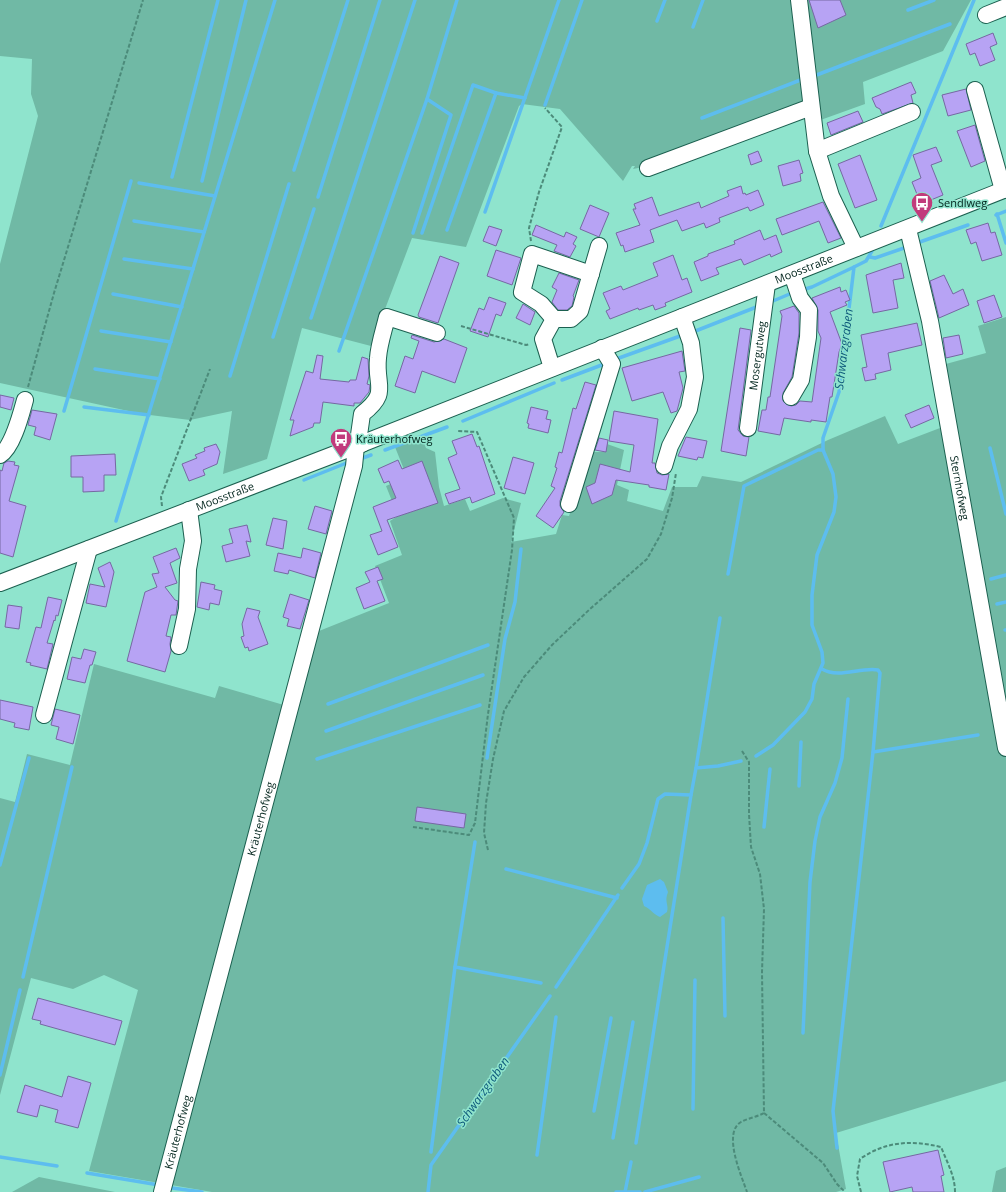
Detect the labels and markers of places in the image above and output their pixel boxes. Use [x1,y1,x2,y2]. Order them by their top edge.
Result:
bus stop icon: Sendlweg [909,190,935,223]
place label: Sendlweg [938,195,987,210]
bus stop icon: Kräuterhofweg [328,426,354,459]
place label: Kräuterhofweg [356,431,432,446]

